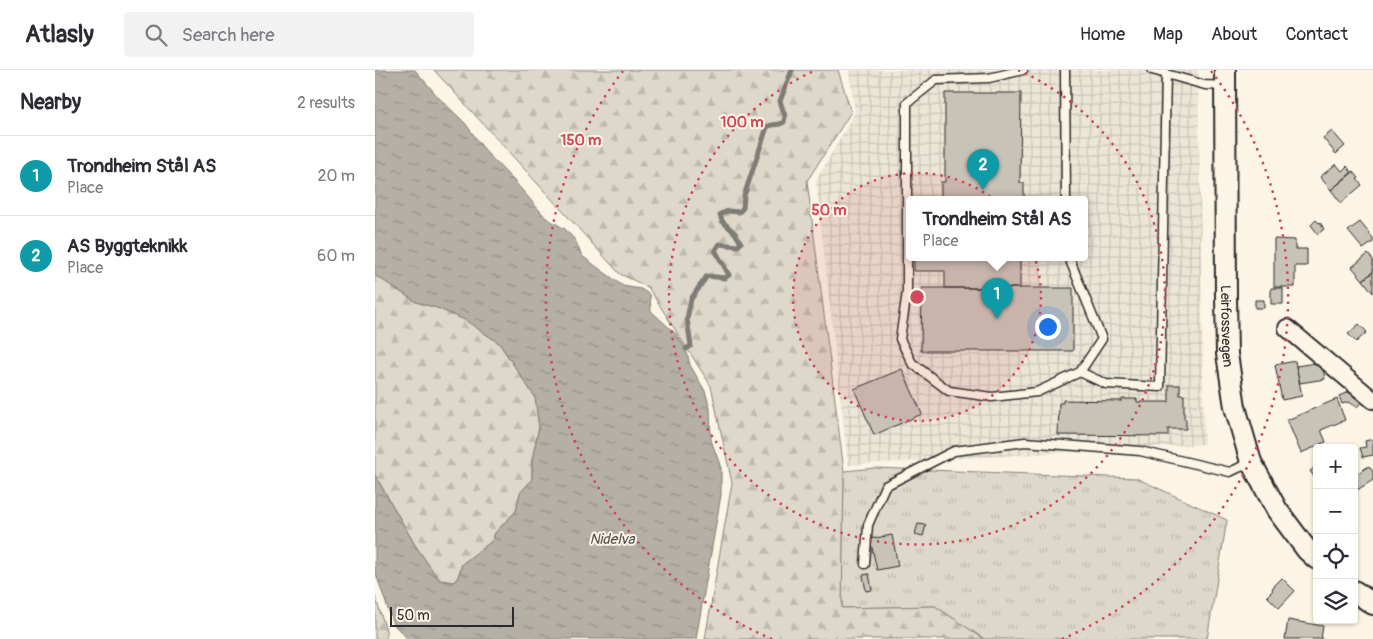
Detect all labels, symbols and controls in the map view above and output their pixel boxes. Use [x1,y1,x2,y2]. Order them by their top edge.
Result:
search box [124,12,474,57]
text: Atlasly [25,20,94,49]
icon: search [142,21,170,49]
text: Search here [182,23,275,47]
text: Home [1080,23,1125,46]
text: Map [1153,23,1183,46]
text: About [1211,23,1257,46]
text: Contact [1285,23,1348,46]
text: Nearby [20,89,81,116]
text: 2 results [297,93,355,113]
text: 100 m [721,113,763,132]
text: 150 m [561,131,601,150]
pin: 2 [967,149,999,190]
text: Trondheim Stål AS [67,154,216,178]
text: 1 [33,166,39,186]
text: 20 m [317,166,355,186]
text: Place [67,178,103,198]
popup [906,196,1088,261]
text: 50 m [812,201,846,220]
text: Trondheim Stål AS [922,207,1072,231]
text: Place [922,231,958,251]
text: AS Byggteknikk [67,234,187,258]
text: 2 [32,246,40,266]
text: 60 m [317,246,355,266]
text: Place [67,258,103,278]
pin: 1 [981,278,1013,319]
street label: Leirfossvegen [1217,285,1237,368]
centre of rings [908,288,926,306]
your location [1035,314,1061,340]
map controls [1313,444,1358,624]
button: + [1313,444,1358,489]
button: − [1313,489,1358,534]
water label: Nidelva [589,530,636,549]
button: locate [1313,534,1358,579]
button: layers [1313,579,1358,624]
scale bar [390,604,514,627]
text: 50 m [397,607,430,624]

